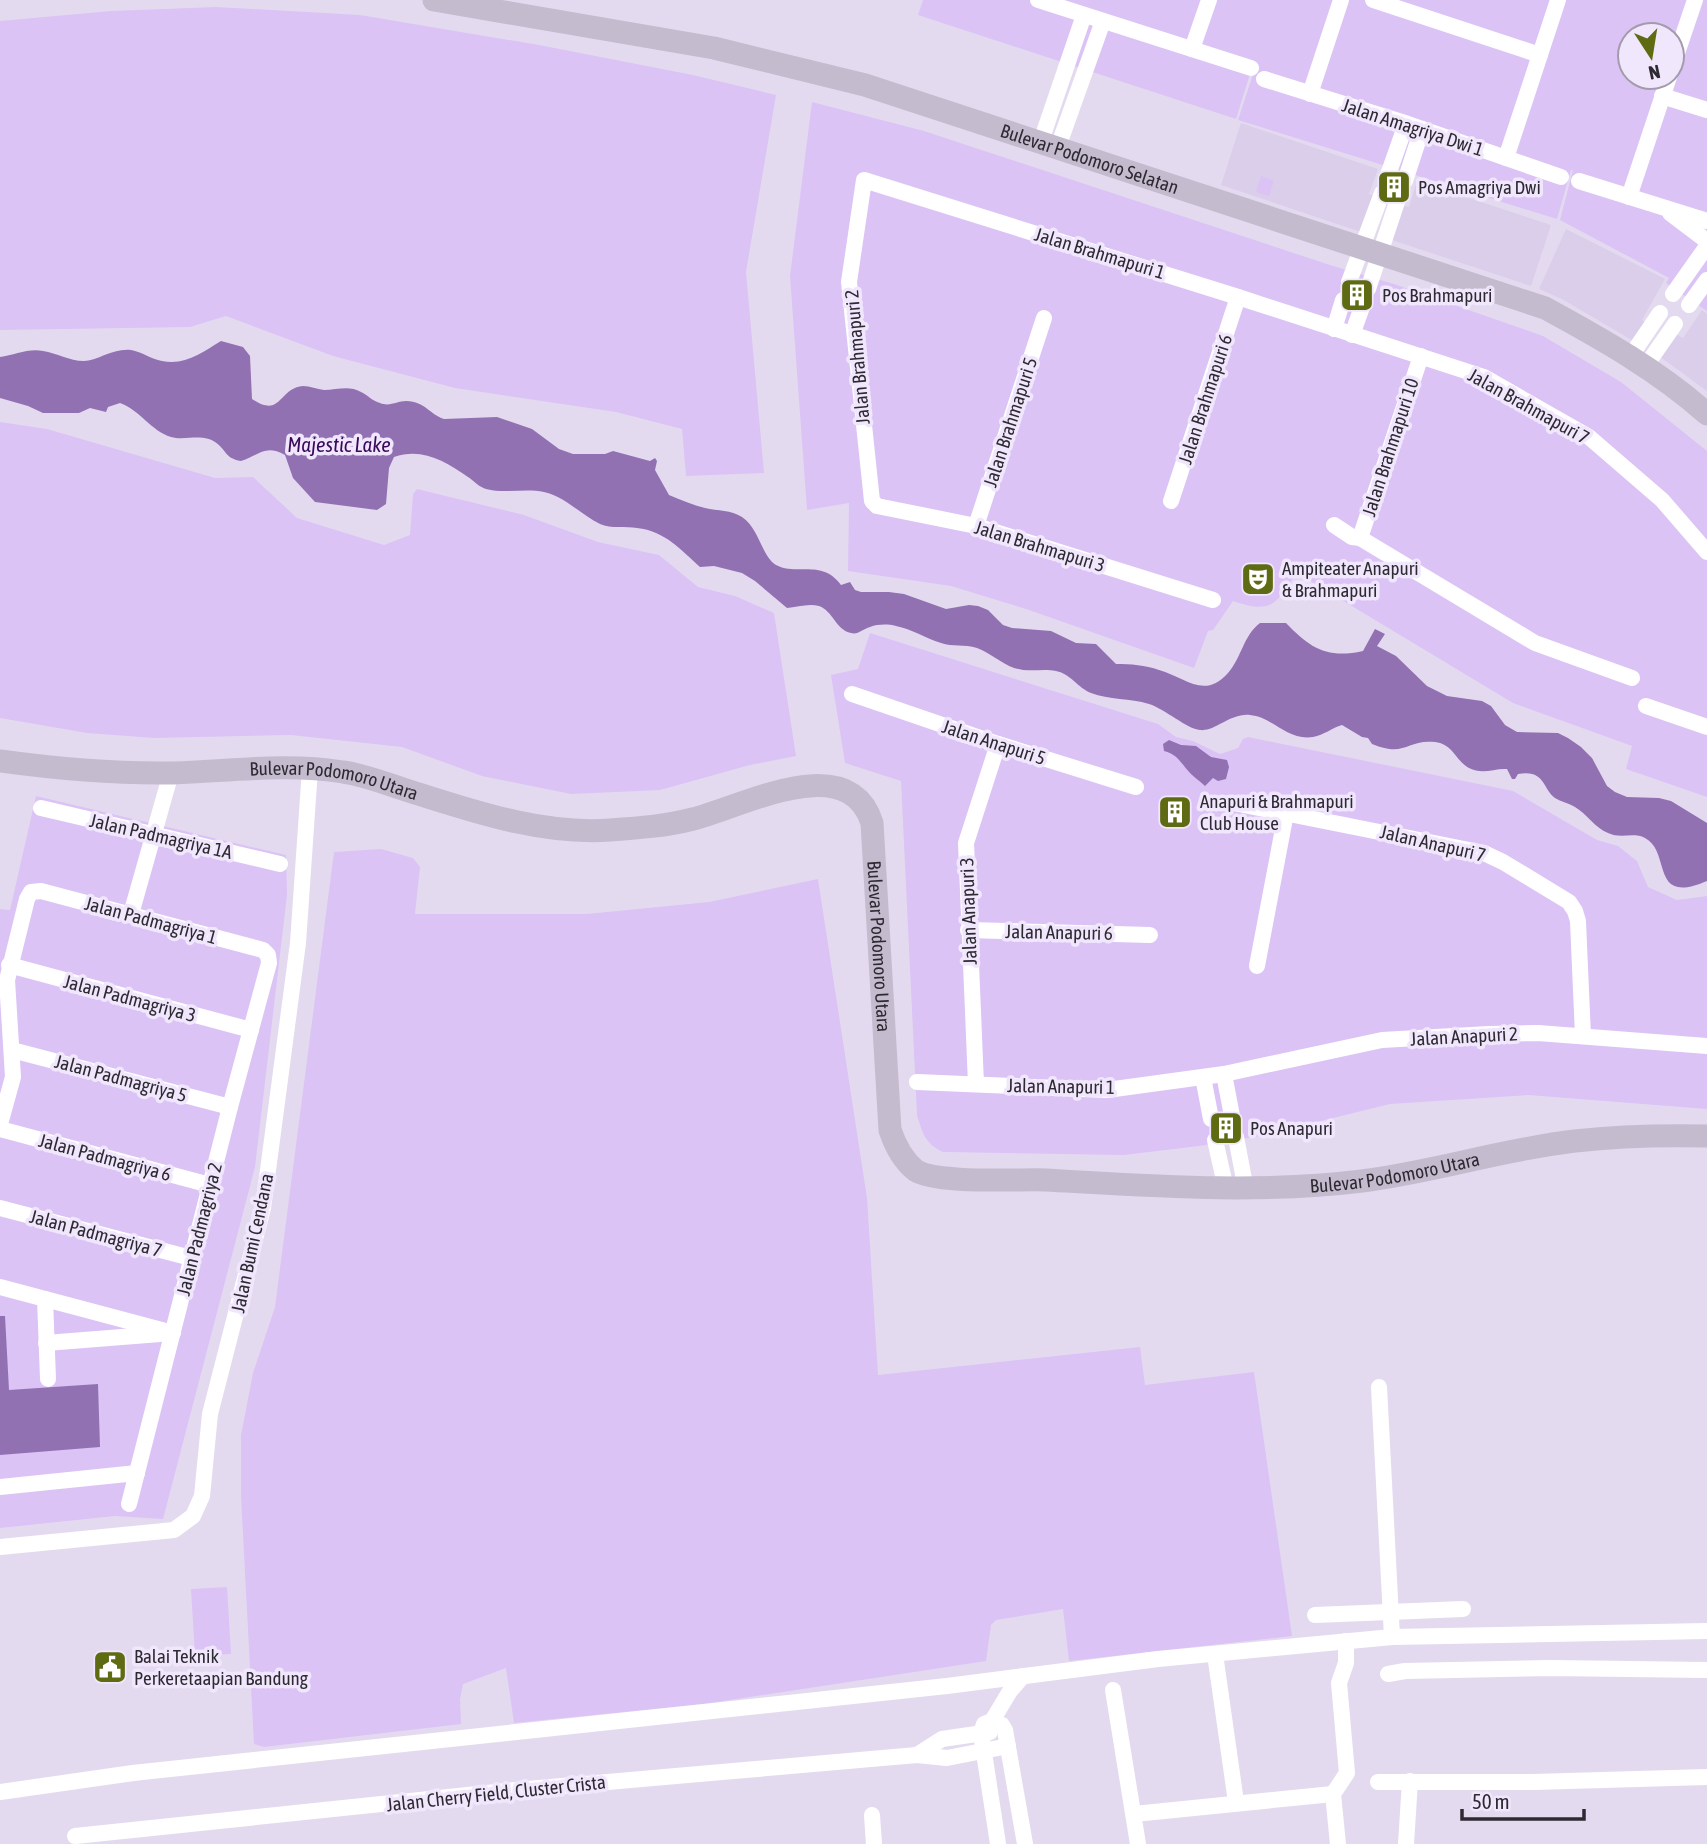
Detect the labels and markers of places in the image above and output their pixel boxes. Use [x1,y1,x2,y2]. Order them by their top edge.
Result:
building icon: Pos Amagriya Dwi [1375,168,1413,206]
place label: Pos Amagriya Dwi [1418,176,1541,198]
building icon: Pos Brahmapuri [1338,276,1376,314]
place label: Pos Brahmapuri [1382,284,1492,306]
place label: Ampiteater Anapuri & Brahmapuri [1282,557,1419,601]
theatre icon: Ampiteater Anapuri & Brahmapuri [1239,560,1277,598]
place label: Anapuri & Brahmapuri Club House [1200,790,1354,834]
building icon: Anapuri & Brahmapuri Club House [1156,793,1194,831]
building icon: Pos Anapuri [1207,1109,1245,1147]
place label: Pos Anapuri [1250,1117,1333,1139]
place label: Balai Teknik Perkeretaapian Bandung [134,1645,309,1689]
public building icon: Balai Teknik Perkeretaapian Bandung [91,1648,129,1686]

